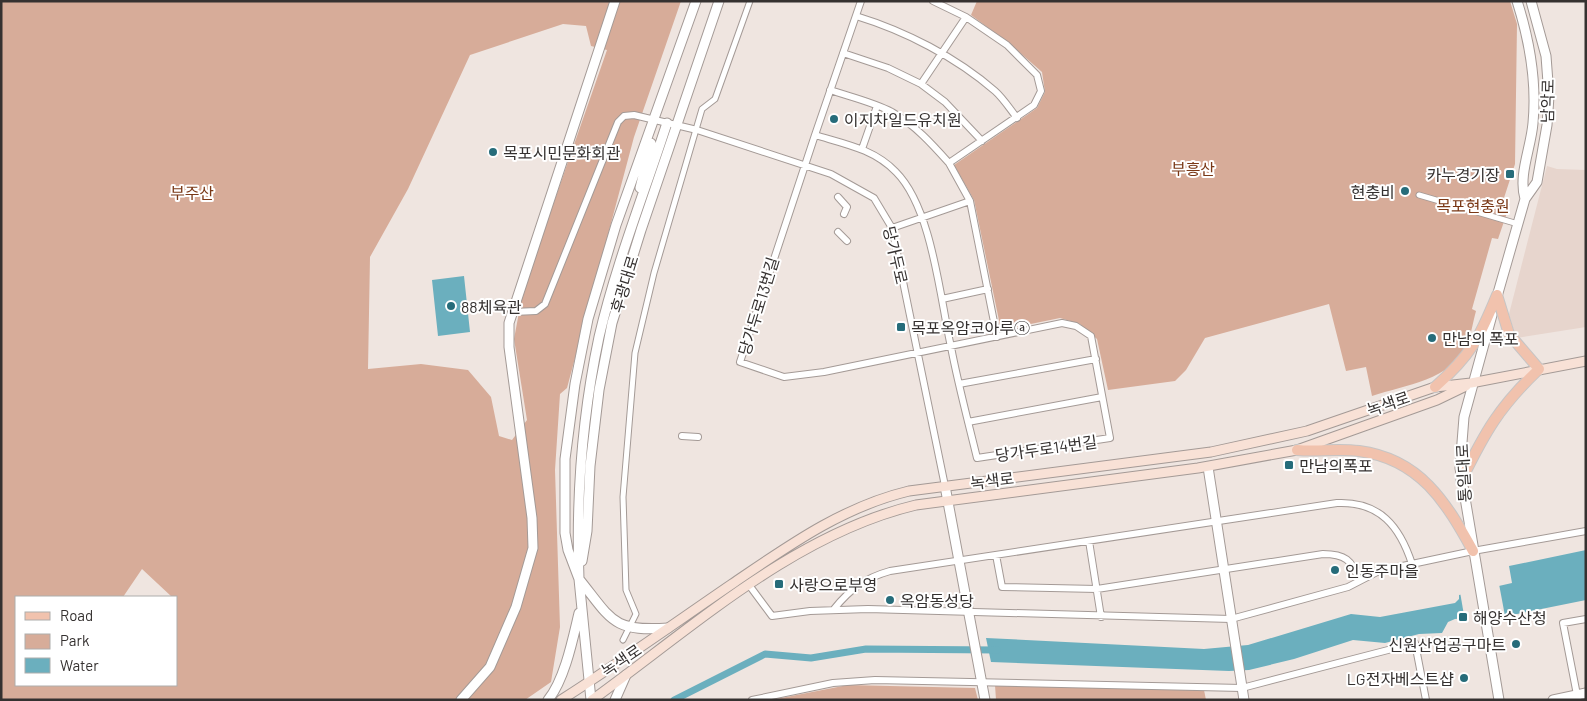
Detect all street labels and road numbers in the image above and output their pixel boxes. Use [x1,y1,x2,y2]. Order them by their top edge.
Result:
street label: 남악로 [1537,78,1557,123]
street label: 당가두로 [880,224,912,286]
street label: 후광대로 [606,253,642,315]
street label: 당가두로13번길 [734,254,782,358]
street label: 녹색로 [1364,387,1412,419]
street label: 당가두로14번길 [994,431,1098,465]
street label: 통일대로 [1452,443,1474,503]
street label: 녹색로 [969,468,1015,492]
street label: 녹색로 [597,640,645,680]

